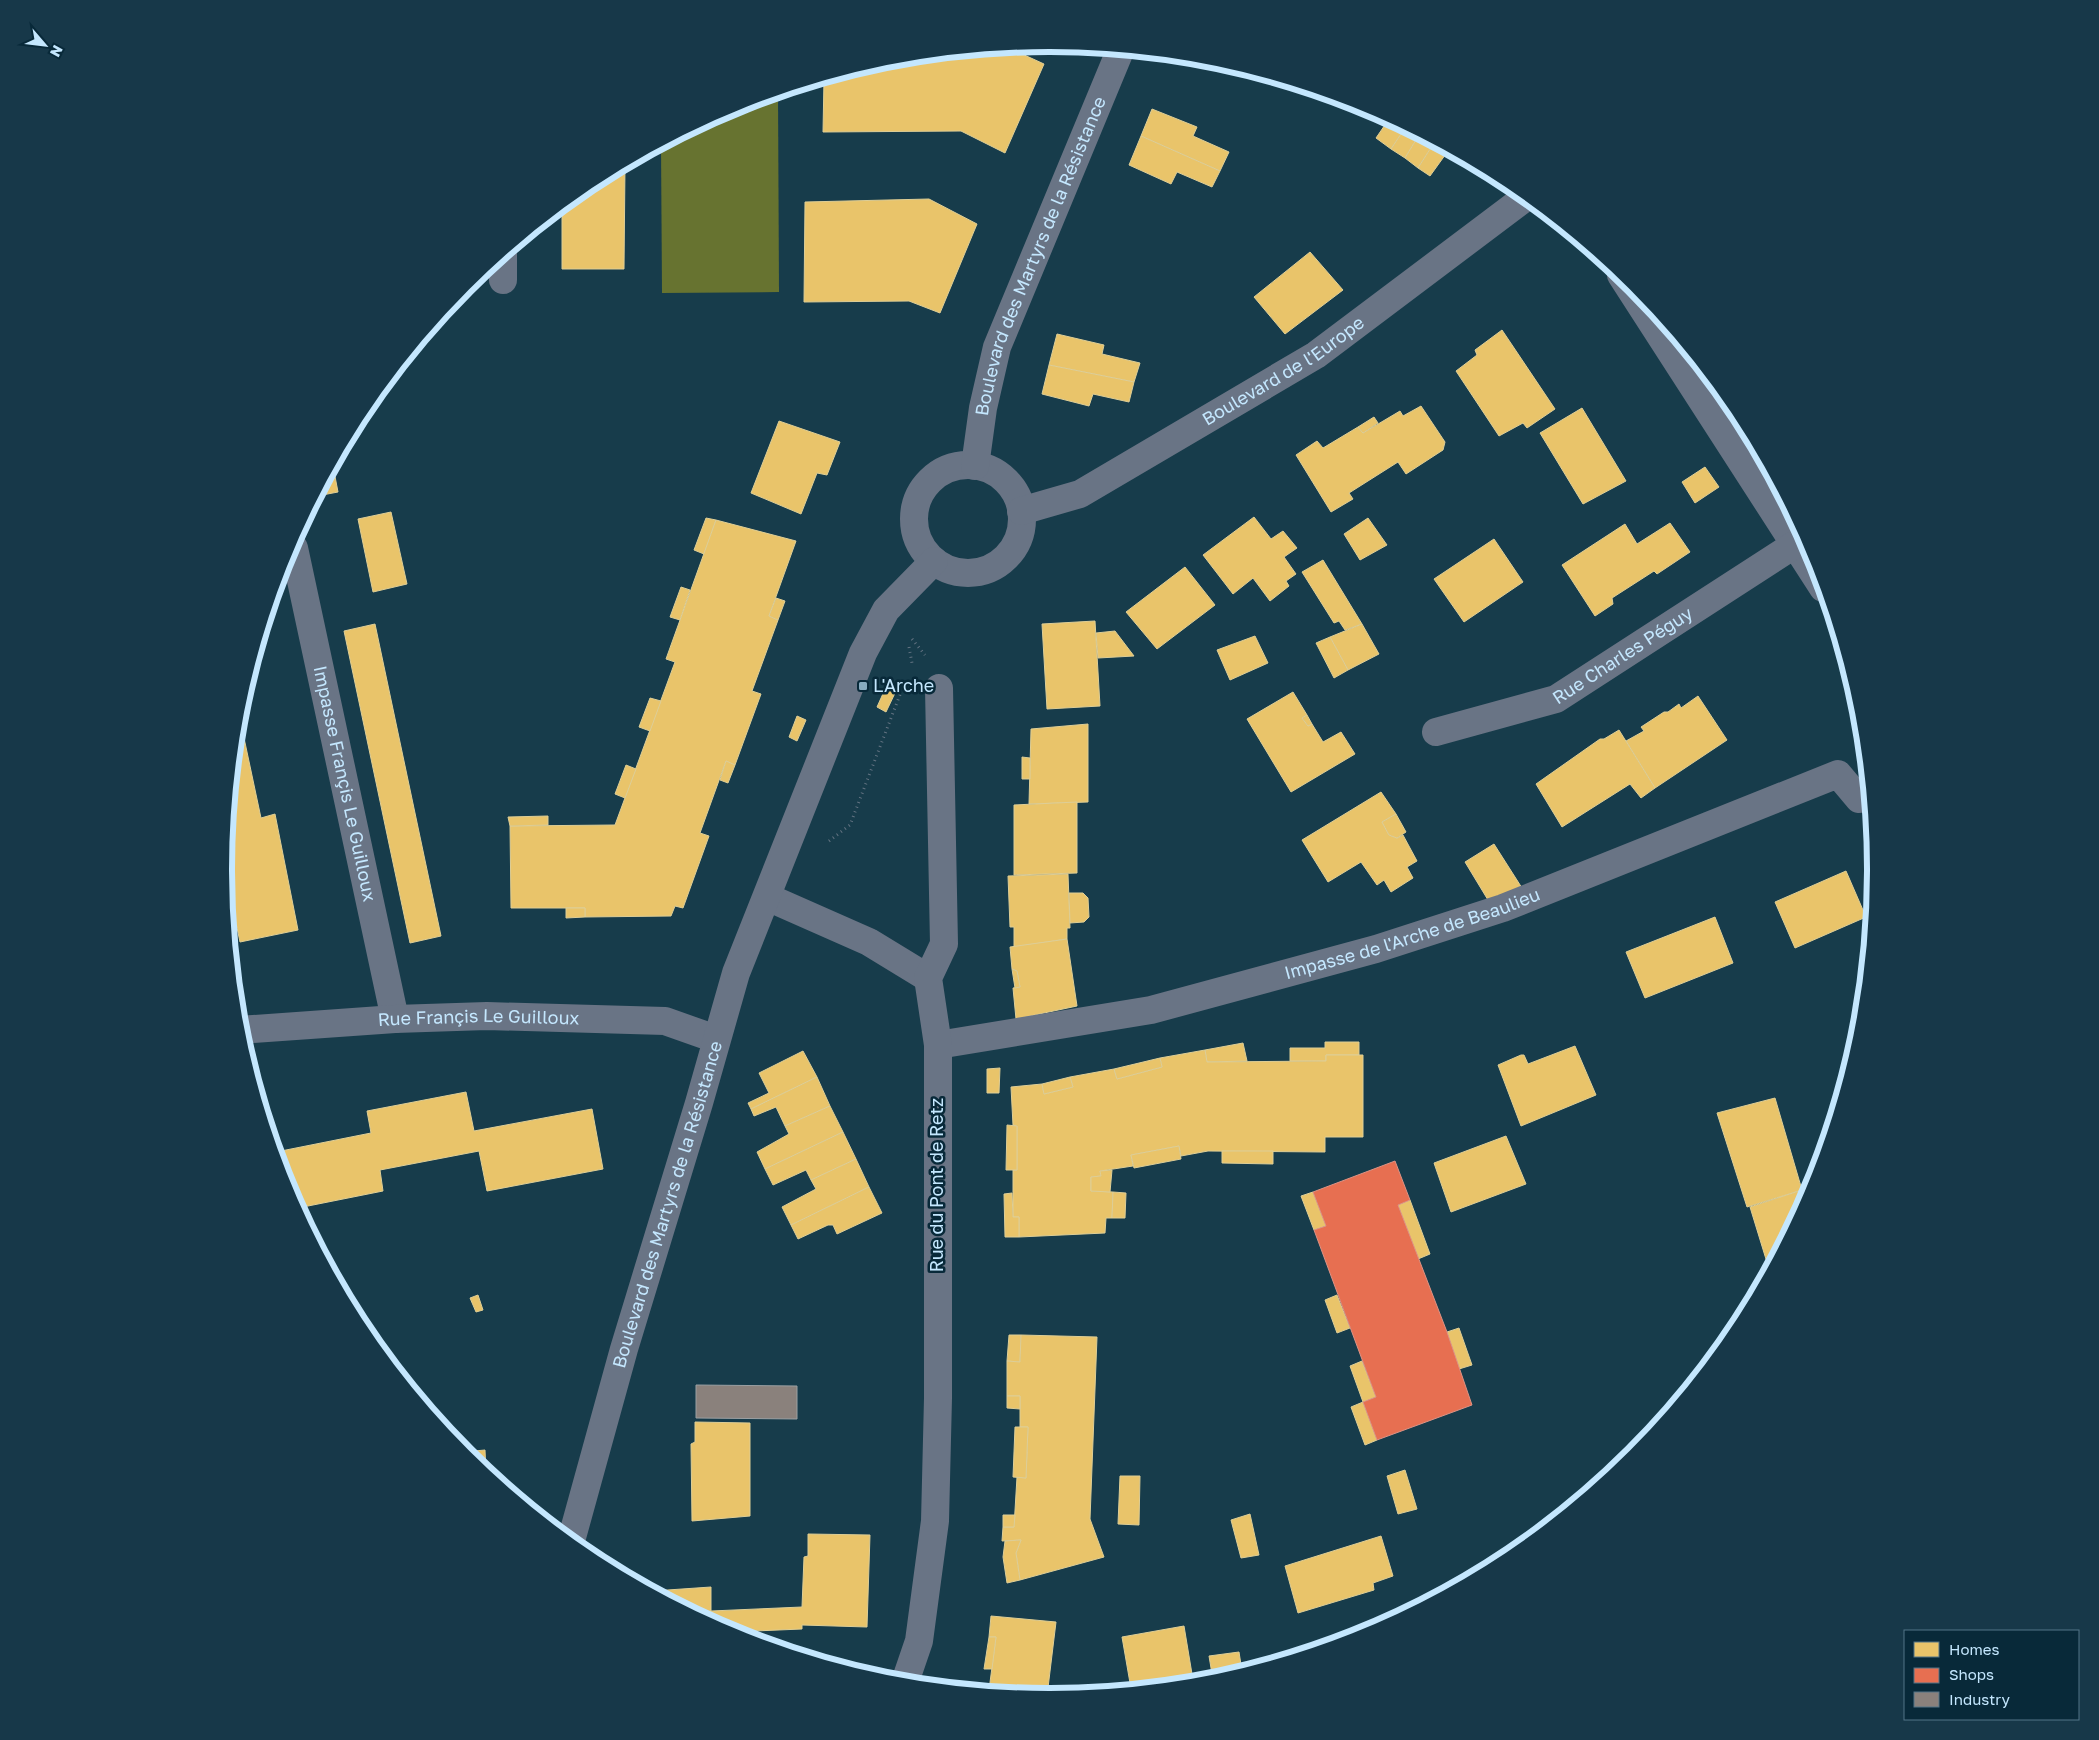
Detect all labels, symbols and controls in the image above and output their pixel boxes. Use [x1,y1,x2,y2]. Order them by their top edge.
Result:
north arrow [20,20,70,70]
text: N [47,43,67,60]
street label: Boulevard des Martyrs de la Résistance [970,93,1110,417]
street label: Boulevard de l'Europe [1198,311,1368,430]
street label: Rue Charles Péguy [1548,602,1696,708]
street label: Impasse Françis Le Guilloux [310,663,382,904]
place label: L'Arche [873,674,934,696]
marker: L'Arche [857,680,869,692]
street label: Impasse de l'Arche de Beaulieu [1282,882,1543,983]
street label: Rue Françis Le Guilloux [377,1004,580,1030]
street label: Boulevard des Martyrs de la Résistance [607,1038,726,1370]
street label: Rue du Pont de Retz [925,1098,947,1272]
legend [1904,1630,2079,1720]
text: Homes [1949,1640,1999,1658]
text: Shops [1949,1665,1994,1683]
text: Industry [1949,1690,2010,1708]

